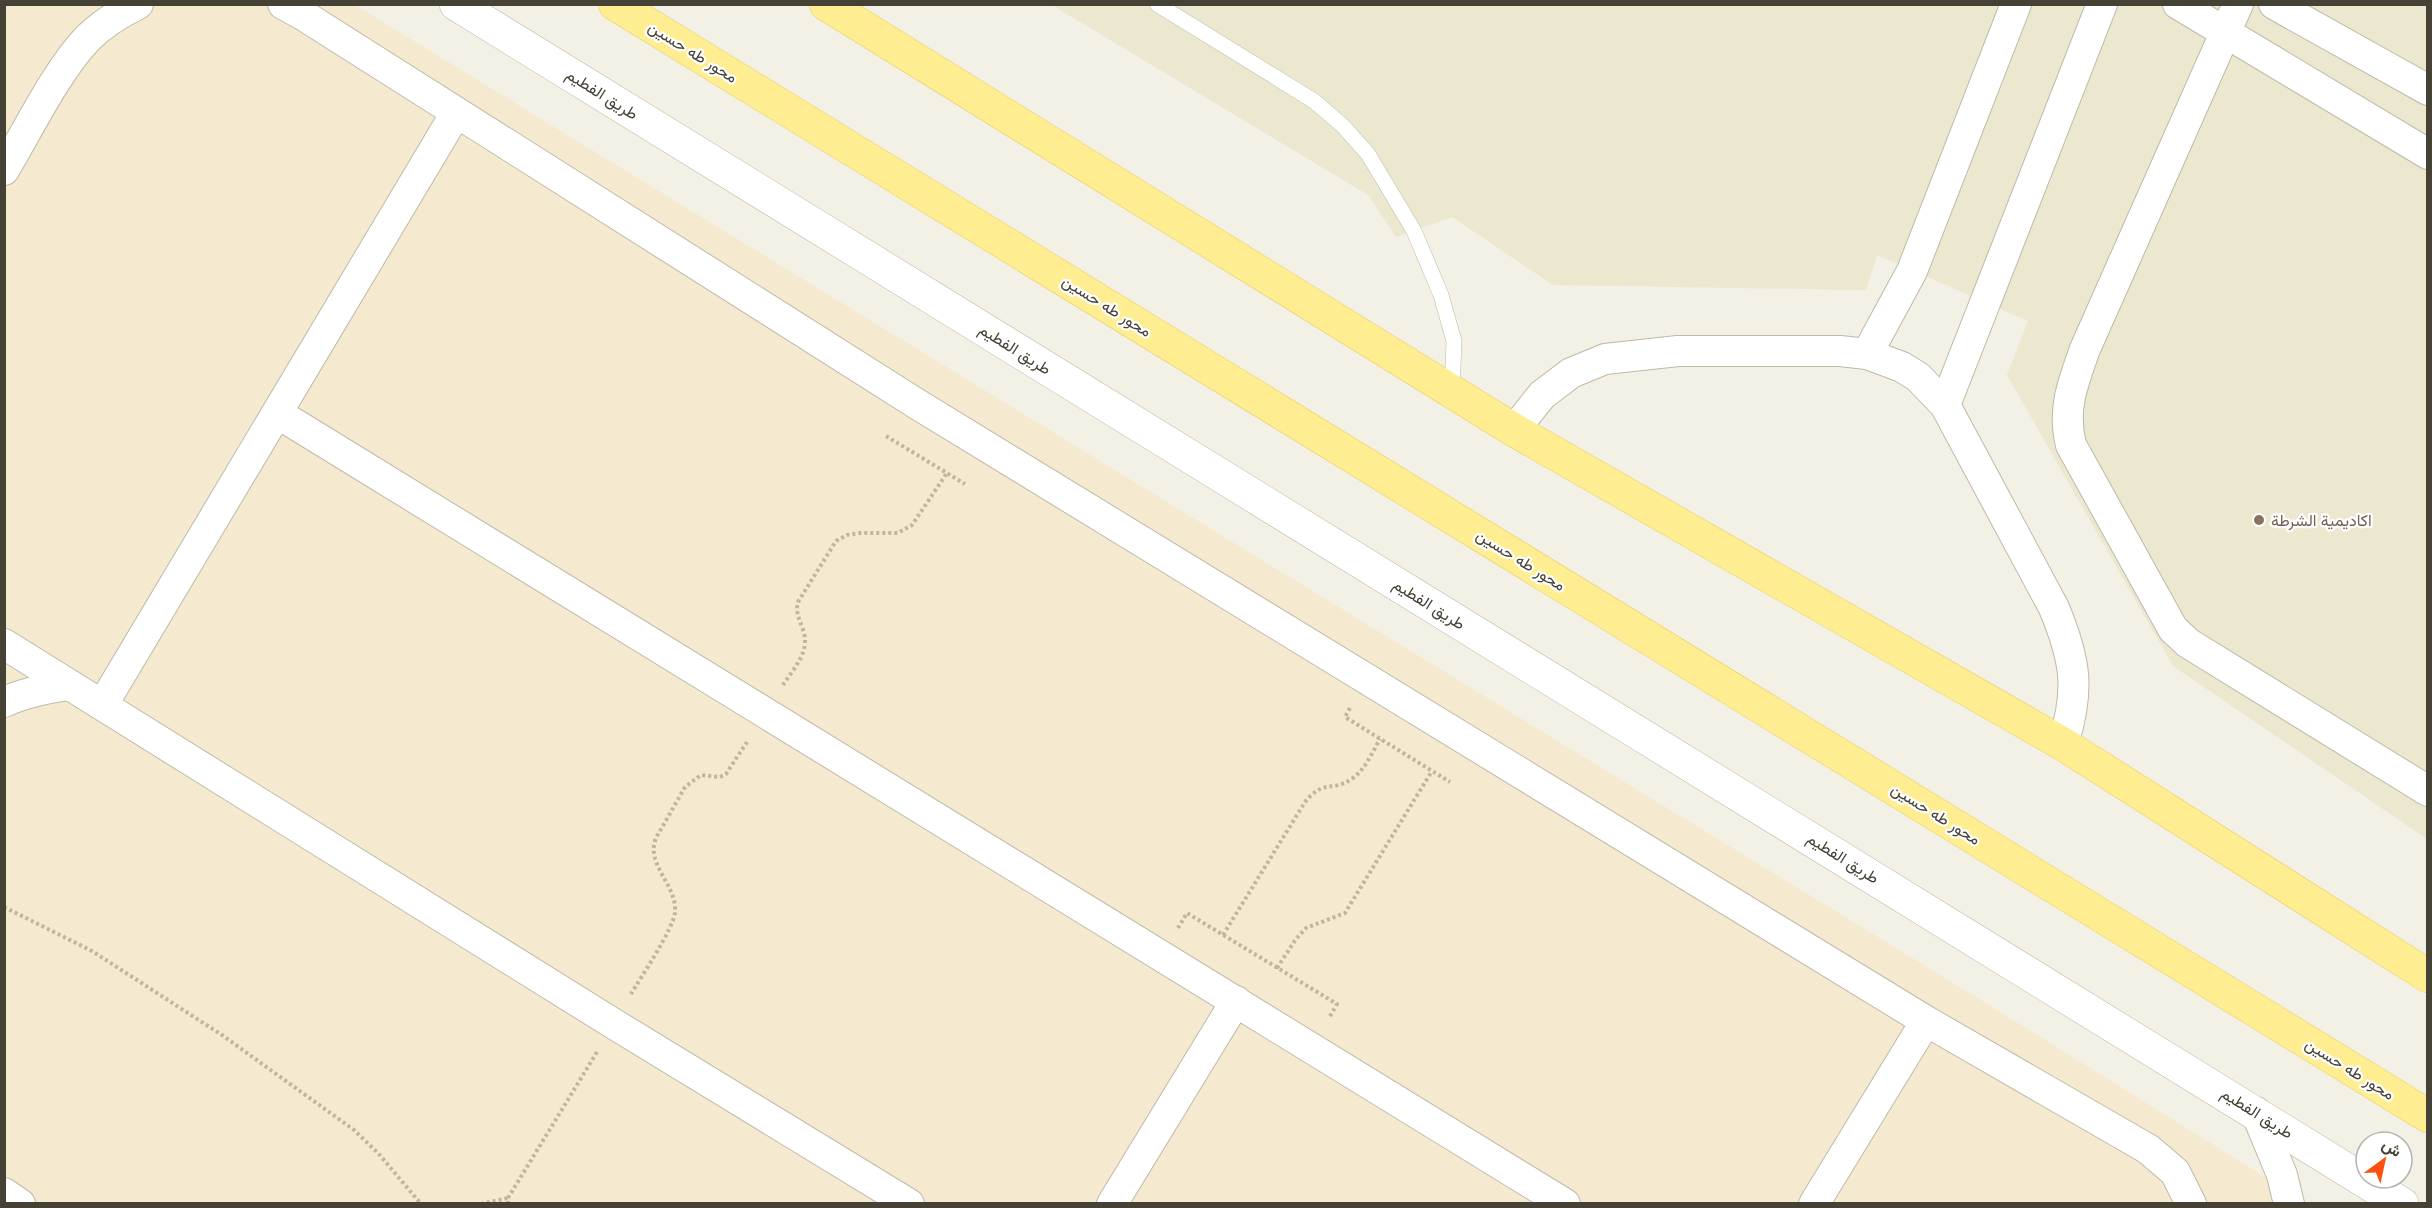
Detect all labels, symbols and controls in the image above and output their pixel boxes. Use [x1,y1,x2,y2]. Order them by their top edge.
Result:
street label: محور طه حسين [644,17,741,88]
street label: طريق الفطيم [562,64,641,124]
street label: محور طه حسين [1058,271,1155,342]
street label: طريق الفطيم [975,319,1054,379]
place label: اكاديمية الشرطة [2271,511,2372,531]
marker: اكاديمية الشرطة [2252,513,2266,527]
street label: محور طه حسين [1472,525,1569,596]
street label: طريق الفطيم [1389,574,1468,634]
street label: محور طه حسين [1887,779,1984,850]
street label: طريق الفطيم [1803,828,1882,888]
street label: محور طه حسين [2301,1034,2398,1105]
street label: طريق الفطيم [2217,1083,2296,1143]
north arrow [2354,1130,2414,1190]
text: ش [2379,1135,2405,1161]

